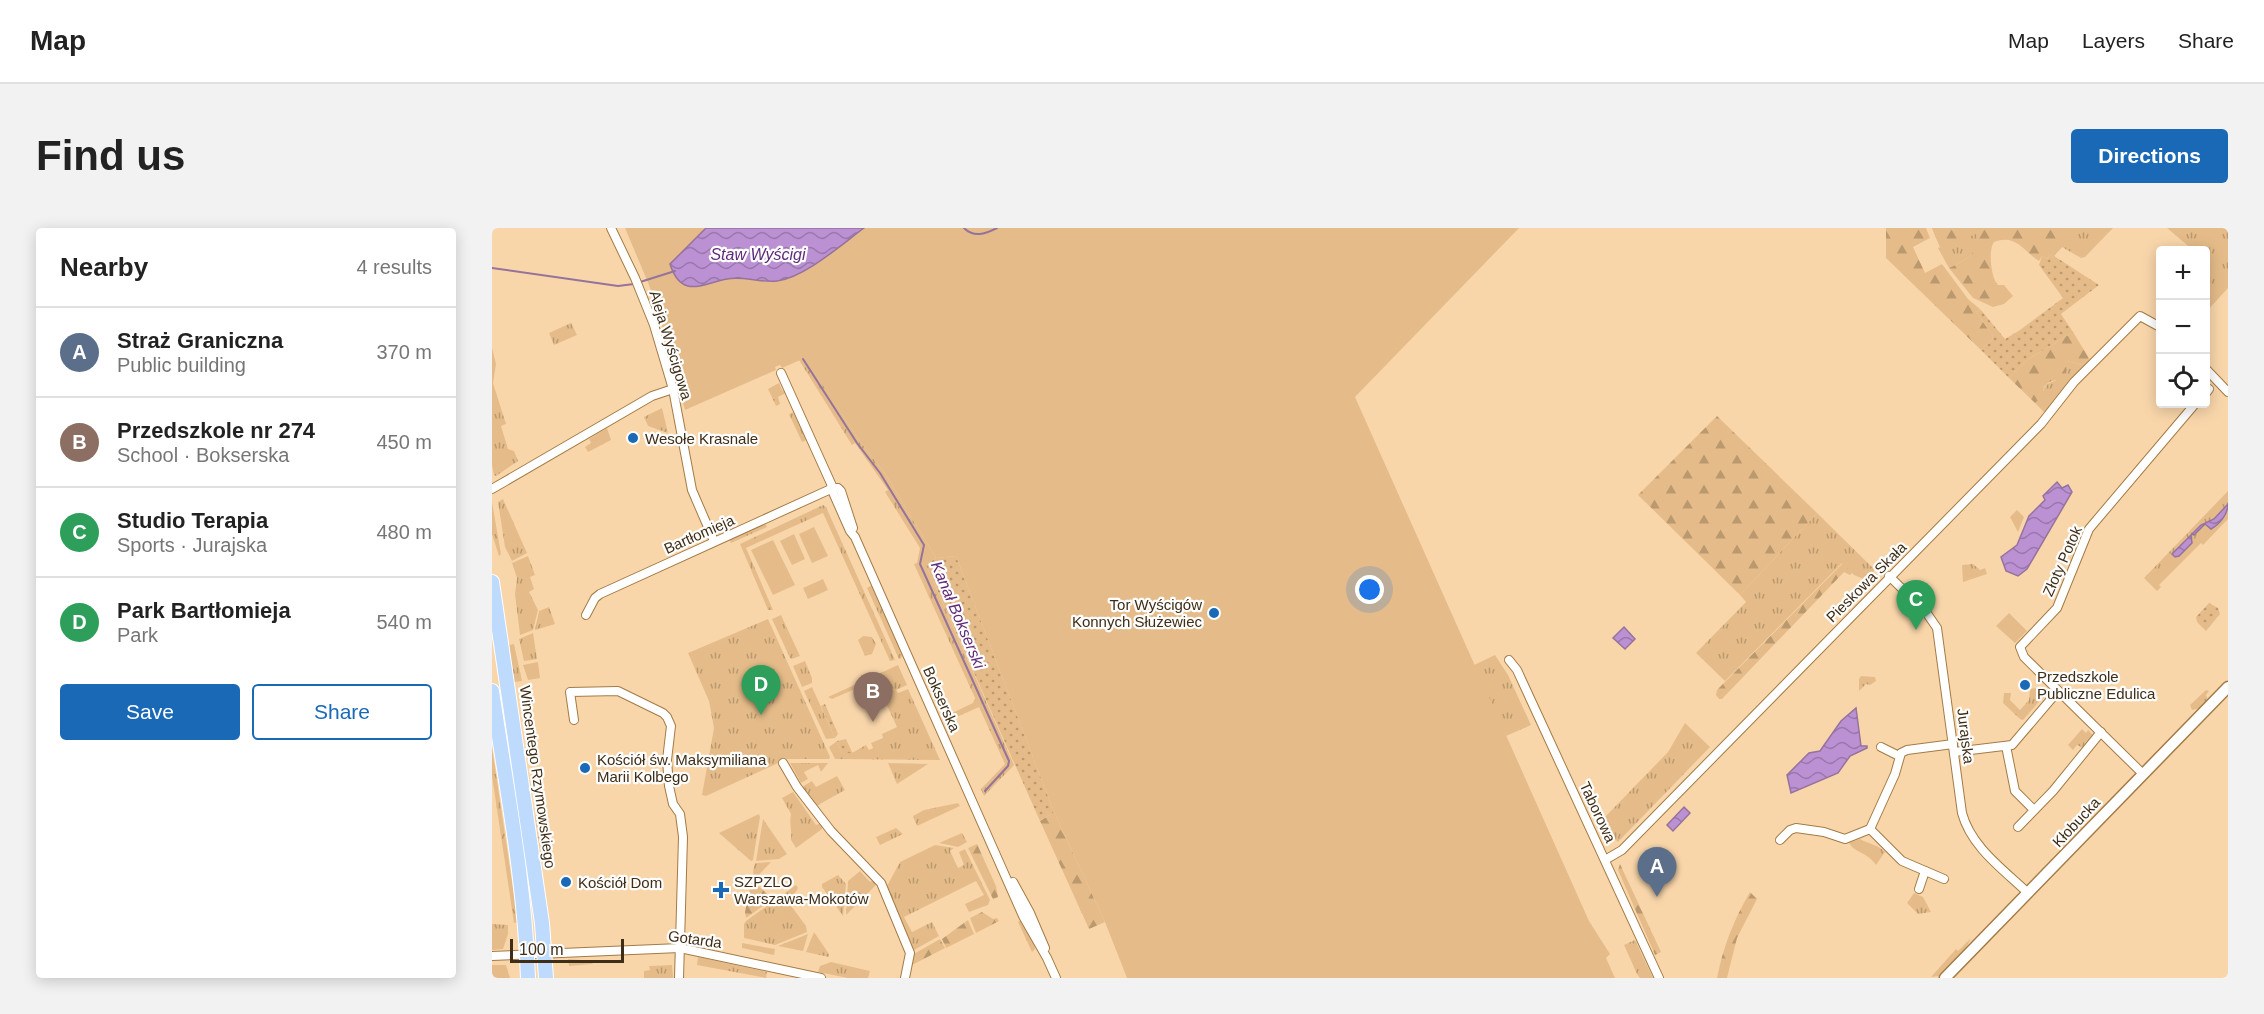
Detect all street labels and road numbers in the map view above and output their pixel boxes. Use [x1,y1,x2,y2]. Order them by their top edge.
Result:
street label: Aleja Wyścigowa [646,288,696,402]
street label: Bartłomieja [661,511,737,557]
street label: Złoty Potok [2039,523,2085,599]
street label: Pieskowa Skała [1823,538,1910,625]
street label: Bokserska [920,664,964,735]
street label: Wincentego Rzymowskiego [517,685,559,869]
street label: Jurajska [1954,707,1978,765]
street label: Taborowa [1577,779,1620,846]
street label: Kłobucka [2049,793,2104,850]
street label: Gotarda [667,927,724,951]

